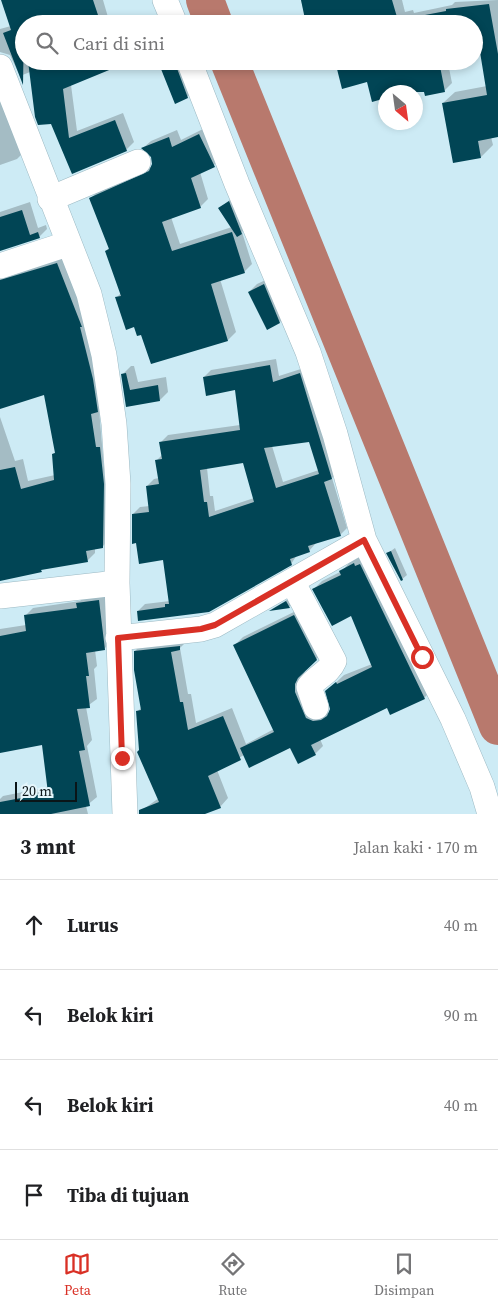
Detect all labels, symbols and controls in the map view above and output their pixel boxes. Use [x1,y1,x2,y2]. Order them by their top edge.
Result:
search box [15,15,483,70]
icon: search [33,29,61,57]
text: Cari di sini [73,30,165,56]
north arrow [378,85,423,130]
route start [411,646,434,669]
route end [111,747,134,770]
scale bar [15,779,78,802]
text: 20 m [22,781,52,801]
text: 3 mnt [20,832,75,861]
text: Jalan kaki · 170 m [353,836,478,858]
icon: ahead [20,911,48,939]
text: Lurus [67,912,118,938]
text: 40 m [444,914,478,936]
icon: left [20,1001,48,1029]
text: Belok kiri [67,1002,154,1028]
text: 90 m [444,1004,478,1026]
icon: left [20,1091,48,1119]
text: Belok kiri [67,1092,154,1118]
text: 40 m [444,1094,478,1116]
icon: arrive [20,1181,48,1209]
text: Tiba di tujuan [67,1182,189,1208]
tab: Peta [63,1250,91,1300]
tab: Rute [218,1250,247,1300]
tab: Disimpan [374,1250,435,1300]

